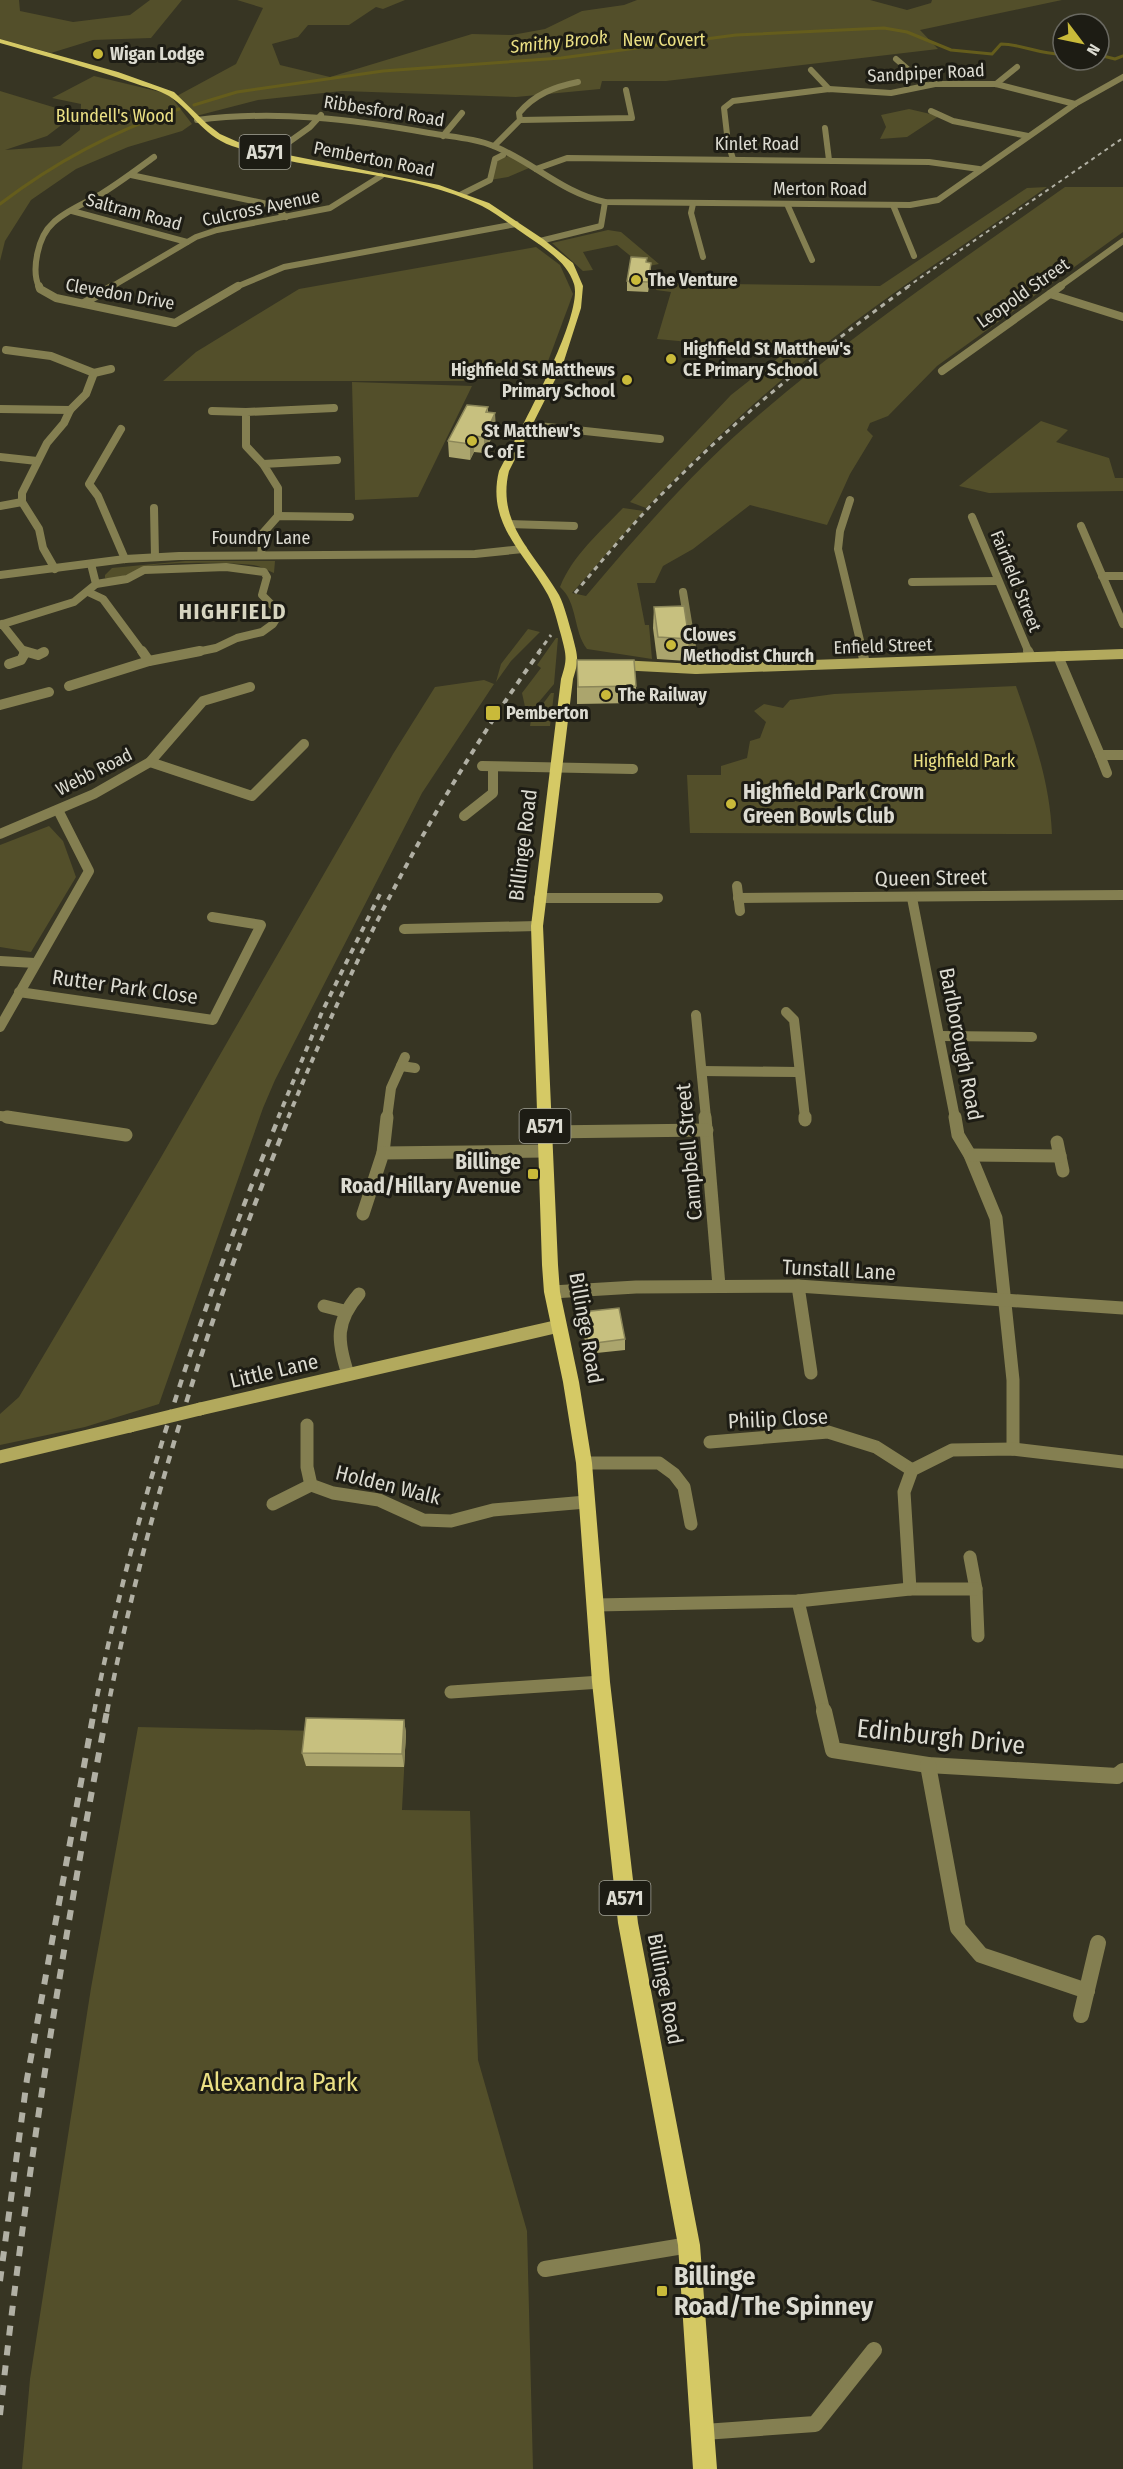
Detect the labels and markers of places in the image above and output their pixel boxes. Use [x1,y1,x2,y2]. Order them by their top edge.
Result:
place label: Wigan Lodge [110,43,204,65]
marker: Wigan Lodge [91,47,105,61]
place label: The Venture [648,269,738,291]
marker: The Venture [629,273,643,287]
place label: Highfield St Matthew's CE Primary School [683,338,851,381]
marker: Highfield St Matthew's CE Primary School [664,352,678,366]
place label: Highfield St Matthews Primary School [451,359,615,402]
marker: Highfield St Matthews Primary School [620,373,634,387]
place label: St Matthew's C of E [484,420,581,463]
marker: St Matthew's C of E [465,434,479,448]
place label: Clowes Methodist Church [683,624,814,667]
marker: Clowes Methodist Church [664,638,678,652]
place label: The Railway [618,684,707,706]
marker: The Railway [599,688,613,702]
place label: Pemberton [506,702,589,724]
marker: Pemberton [484,704,502,722]
place label: Highfield Park Crown Green Bowls Club [743,779,924,829]
marker: Highfield Park Crown Green Bowls Club [724,797,738,811]
place label: Billinge Road/Hillary Avenue [341,1149,521,1199]
marker: Billinge Road/Hillary Avenue [526,1167,540,1181]
place label: Billinge Road/The Spinney [674,2261,874,2322]
marker: Billinge Road/The Spinney [655,2284,669,2298]

